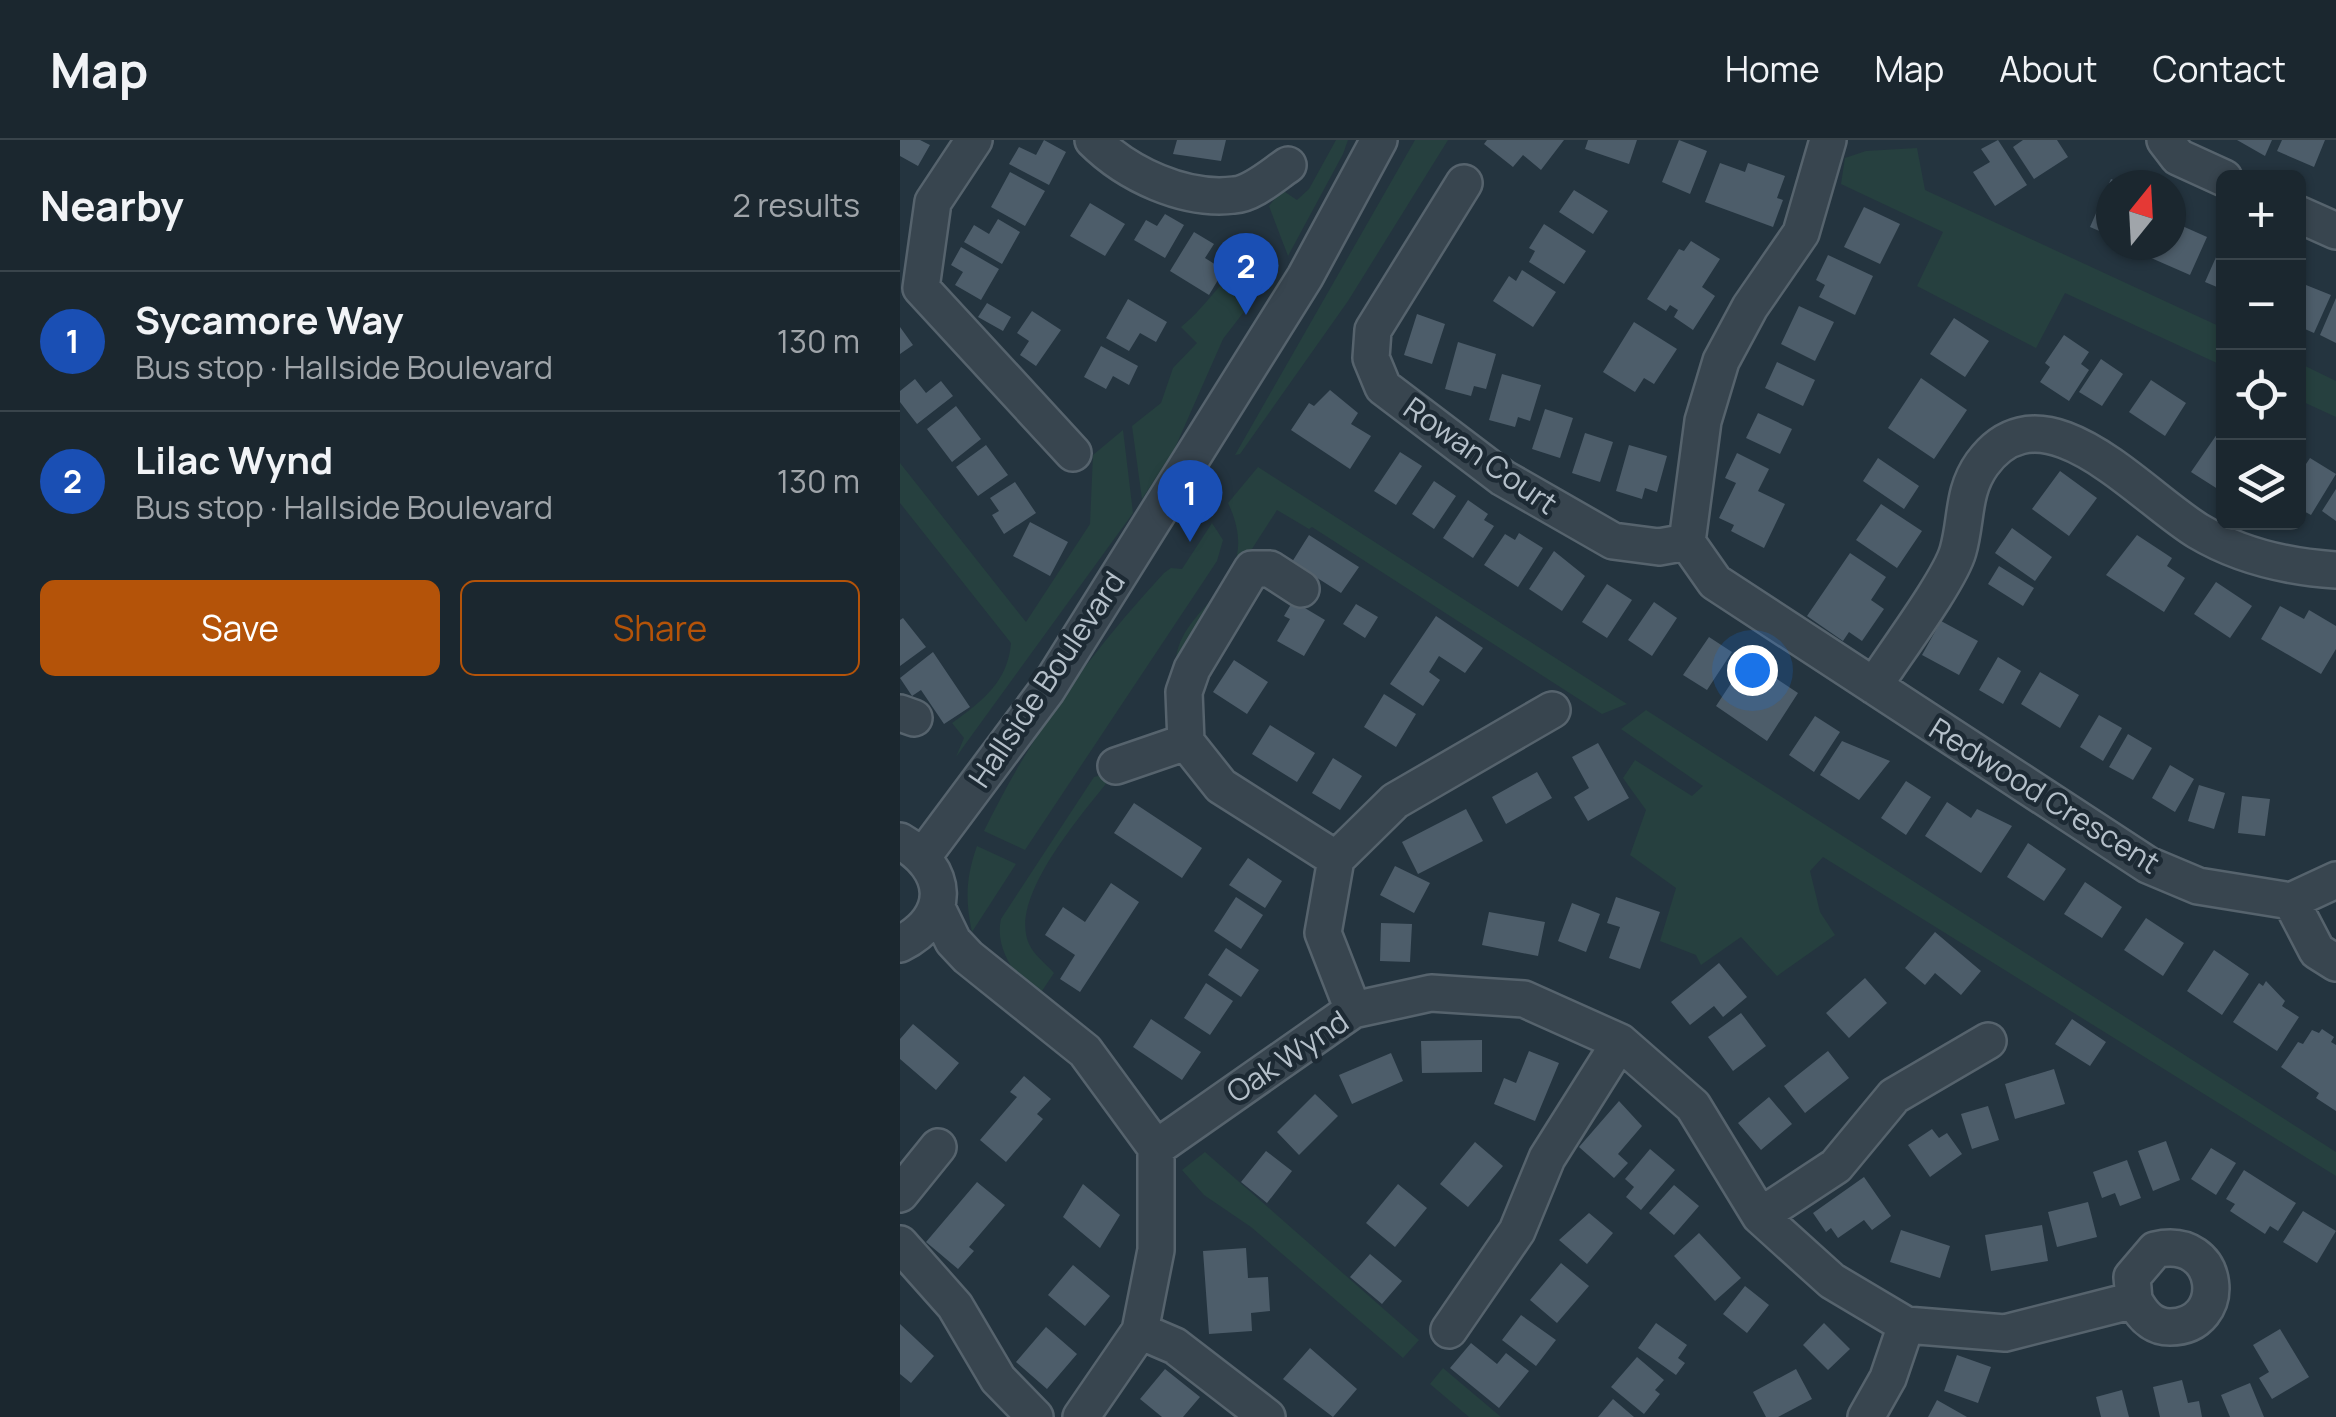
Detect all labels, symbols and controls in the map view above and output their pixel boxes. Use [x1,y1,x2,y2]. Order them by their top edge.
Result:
text: Map [50,37,148,102]
text: Home [1725,45,1820,93]
text: Map [1875,45,1944,93]
text: About [1999,45,2098,93]
text: Contact [2153,45,2286,93]
north arrow [2096,170,2186,260]
map controls [2216,170,2306,530]
button: + [2216,170,2306,260]
text: Nearby [40,176,184,234]
text: 2 results [733,183,860,227]
pin: 2 [1214,232,1278,315]
button: − [2216,260,2306,350]
text: Sycamore Way [135,293,404,345]
text: 1 [65,319,80,363]
text: 130 m [777,319,860,363]
text: Bus stop · Hallside Boulevard [135,345,553,389]
button: locate [2216,350,2306,440]
street label: Rowan Court [1396,387,1566,523]
text: Lilac Wynd [135,433,333,485]
button: layers [2216,440,2306,530]
text: 2 [63,459,82,503]
text: 130 m [777,459,860,503]
pin: 1 [1158,460,1222,542]
text: Bus stop · Hallside Boulevard [135,485,553,529]
street label: Hallside Boulevard [958,563,1134,795]
button: Save [40,580,440,676]
button: Share [460,580,860,676]
your location [1727,645,1778,696]
street label: Redwood Crescent [1922,708,2168,882]
street label: Oak Wynd [1218,1000,1356,1112]

